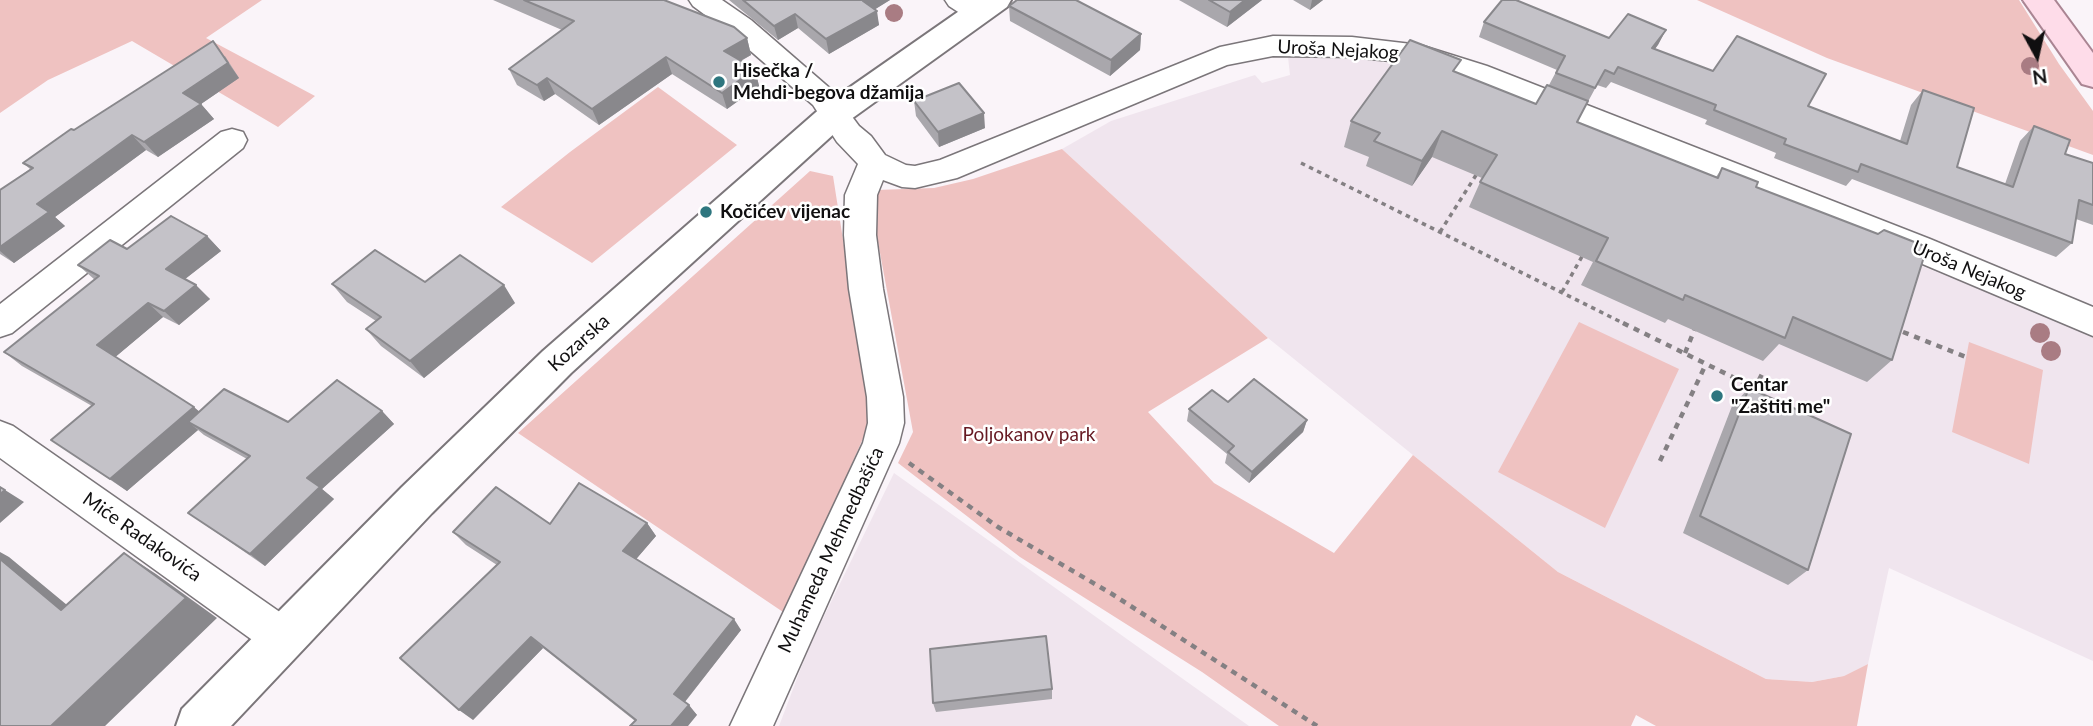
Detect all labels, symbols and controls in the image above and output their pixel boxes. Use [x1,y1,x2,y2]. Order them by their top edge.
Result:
north arrow [2002,21,2072,91]
street label: Uroša Nejakog [1277,35,1399,65]
place label: Hisečka / Mehdi-begova džamija [733,60,924,104]
text: N [2031,65,2049,90]
marker: Hisečka / Mehdi-begova džamija [711,74,727,90]
place label: Kočićev vijenac [720,201,850,223]
marker: Kočićev vijenac [698,204,714,220]
street label: Uroša Nejakog [1909,236,2029,304]
street label: Kozarska [544,310,614,376]
place label: Centar "Zaštiti me" [1731,374,1830,418]
marker: Centar "Zaštiti me" [1709,388,1725,404]
park label: Poljokanov park [962,424,1096,446]
street label: Muhameda Mehmedbašića [773,444,889,656]
street label: Miće Radakovića [78,488,206,586]

